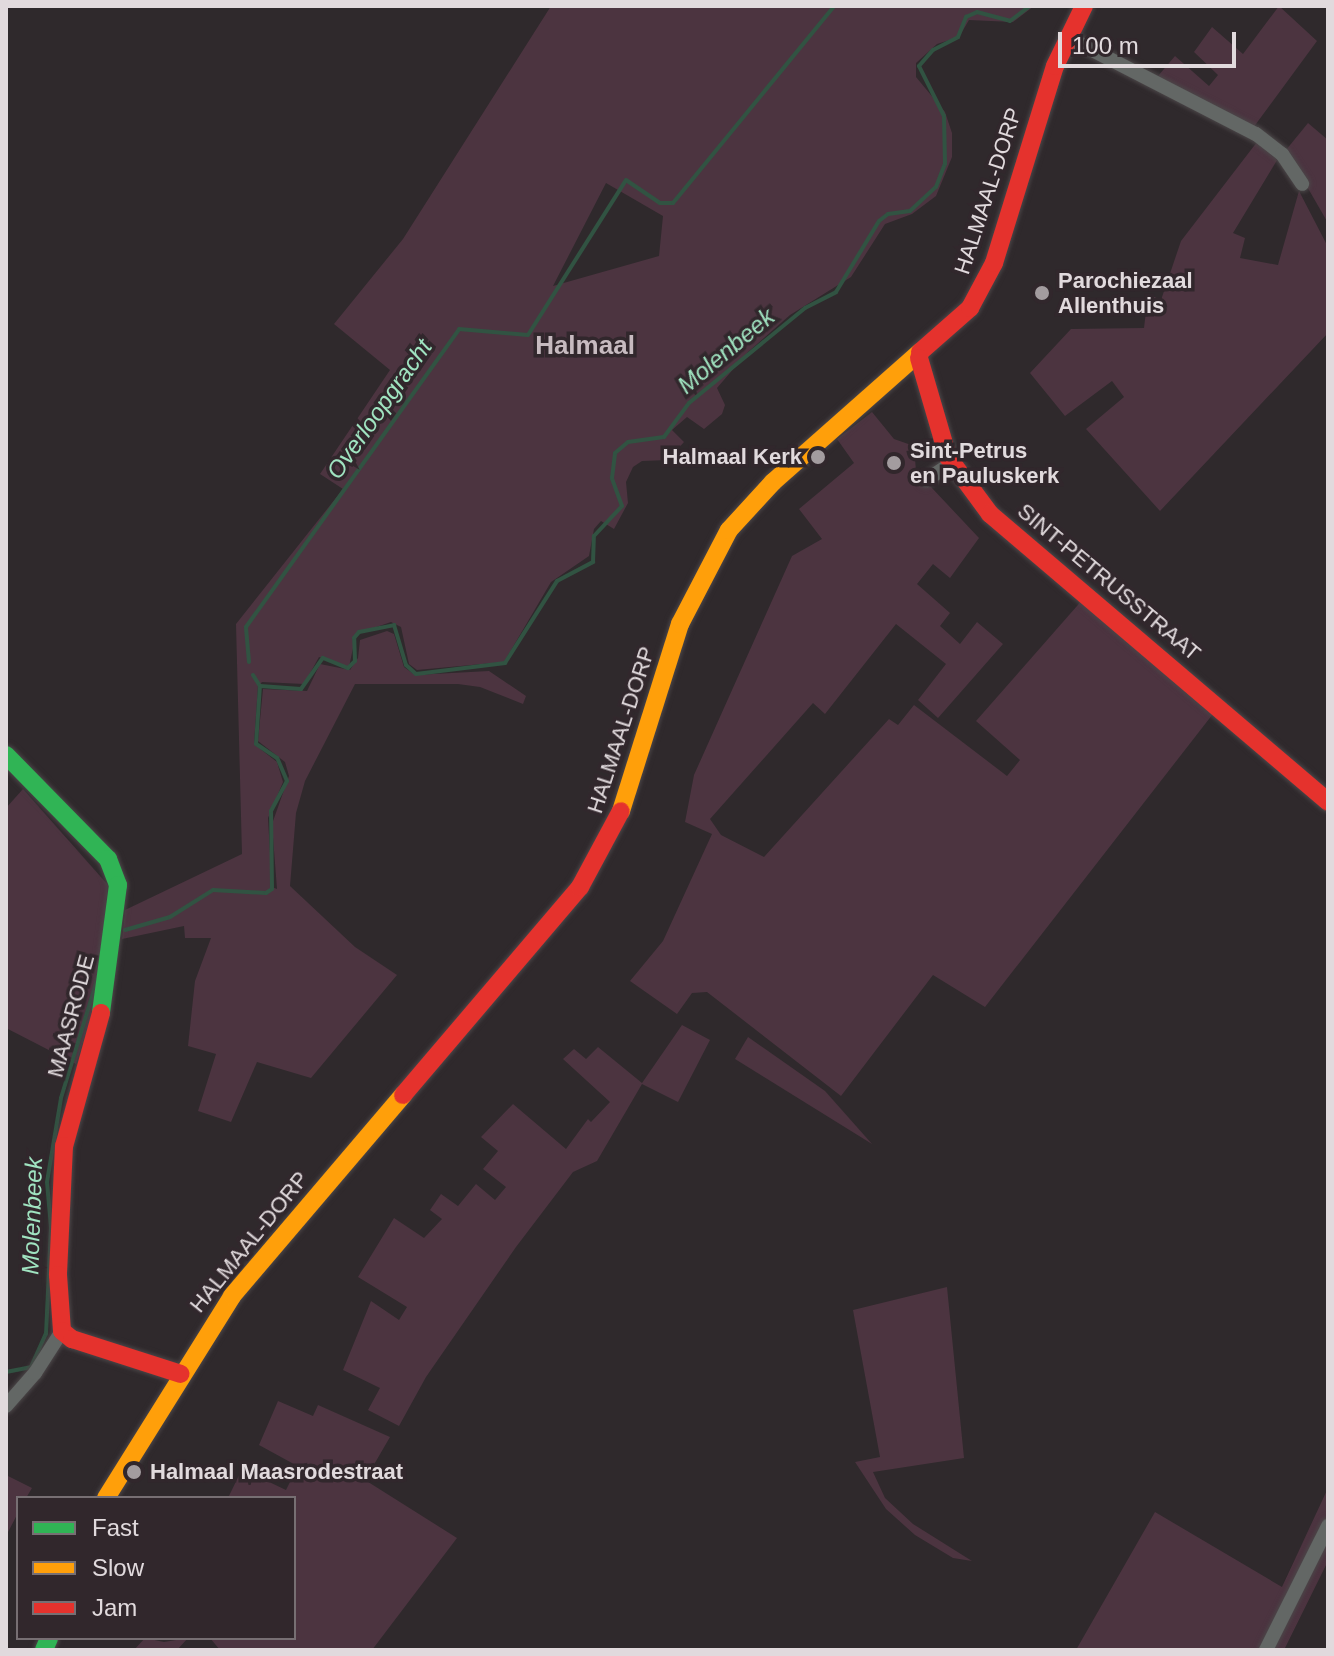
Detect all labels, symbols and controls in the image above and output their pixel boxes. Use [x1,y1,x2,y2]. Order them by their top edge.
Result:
scale bar [1062,16,1240,66]
text: 100 m [1072,32,1139,59]
street label: HALMAAL-DORP [949,104,1027,278]
place label: Parochiezaal Allenthuis [1058,267,1193,318]
marker: Parochiezaal Allenthuis [1033,284,1051,302]
water label: Molenbeek [672,302,780,400]
district label: Halmaal [535,330,635,362]
water label: Overloopgracht [320,334,438,484]
place label: Sint-Petrus en Pauluskerk [910,437,1059,488]
place label: Halmaal Kerk [663,444,802,470]
marker: Halmaal Kerk [809,448,827,466]
marker: Sint-Petrus en Pauluskerk [885,454,903,472]
street label: SINT-PETRUSSTRAAT [1012,498,1206,666]
street label: HALMAAL-DORP [582,643,660,817]
street label: MAASRODE [42,952,100,1080]
water label: Molenbeek [16,1157,48,1275]
street label: HALMAAL-DORP [184,1166,314,1318]
place label: Halmaal Maasrodestraat [150,1459,403,1485]
marker: Halmaal Maasrodestraat [125,1463,143,1481]
legend [16,1496,296,1640]
text: Fast [92,1514,139,1541]
text: Slow [92,1554,144,1581]
text: Jam [92,1594,137,1621]

